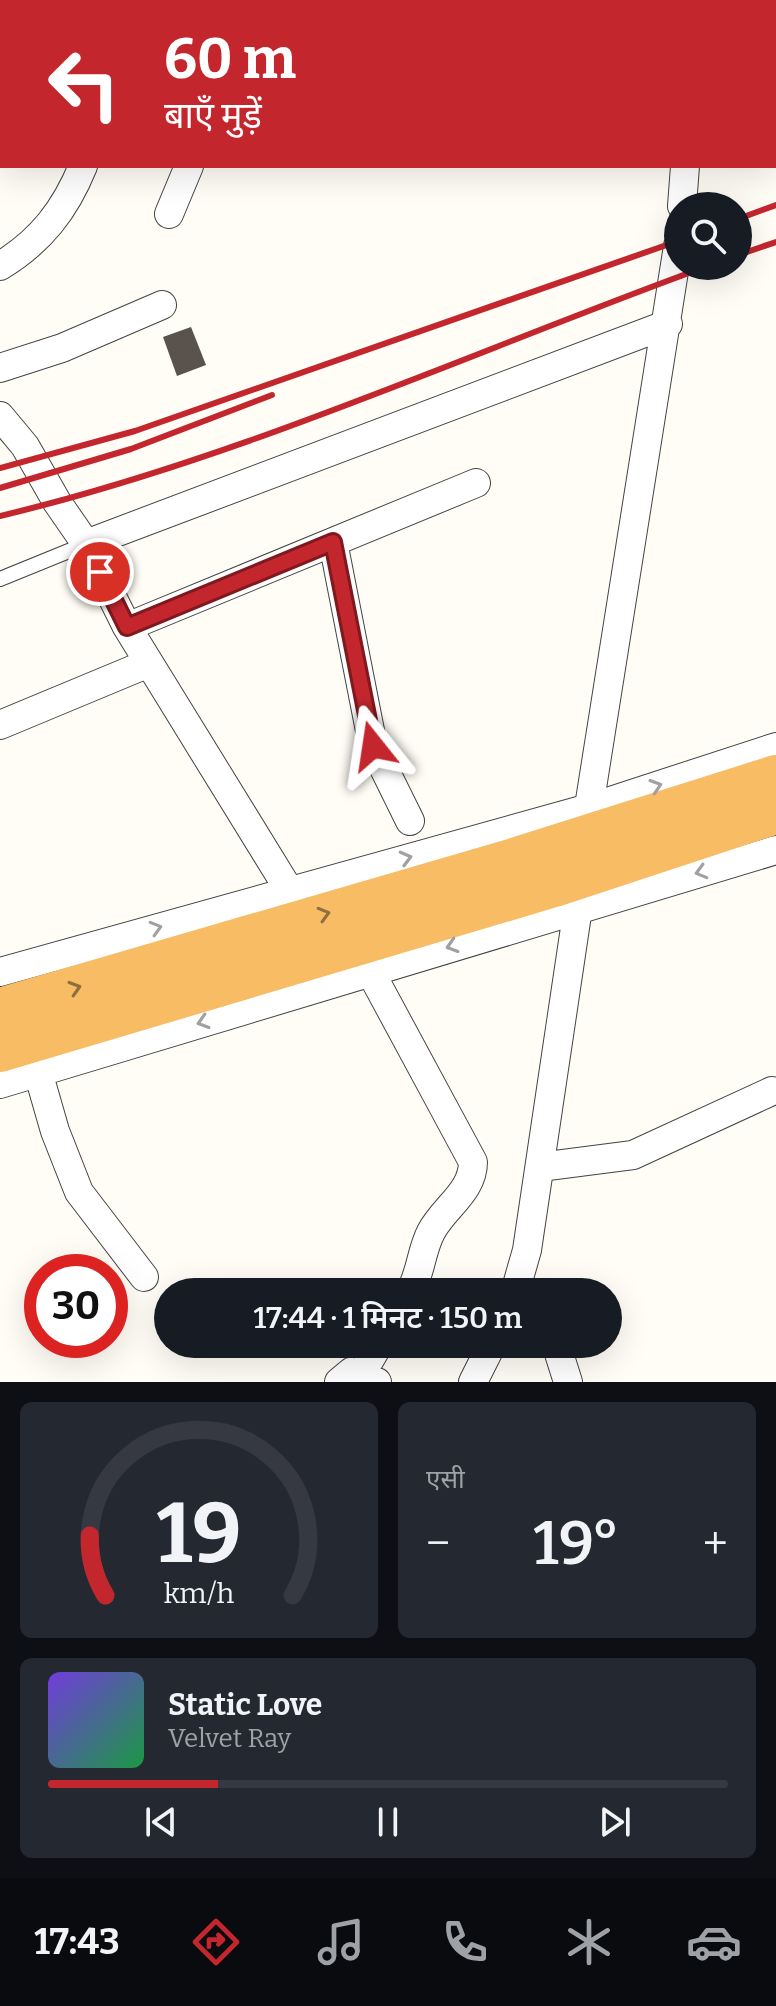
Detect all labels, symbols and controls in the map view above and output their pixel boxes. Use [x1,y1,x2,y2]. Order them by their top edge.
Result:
text: 60 m [164,26,296,93]
icon: left [32,32,136,136]
text: बाएँ मुड़ें [164,94,262,138]
map controls [664,192,752,280]
button: search [664,192,752,280]
pin [66,538,134,606]
icon: arrive [78,550,122,594]
position arrow [331,704,415,788]
one-way arrow [648,780,662,796]
one-way arrow [399,851,413,867]
one-way arrow [695,863,709,879]
one-way arrow [317,907,331,924]
one-way arrow [148,920,162,937]
one-way arrow [445,937,459,953]
one-way arrow [67,981,81,997]
one-way arrow [197,1013,210,1029]
speed limit sign: 30 [24,1254,128,1358]
text: 17:44 · 1 मिनट · 150 m [254,1300,522,1336]
text: एसी [426,1464,465,1495]
text: 19 [156,1484,242,1584]
text: 19° [533,1508,620,1580]
text: − [426,1517,450,1570]
text: + [703,1517,728,1570]
text: km/h [164,1576,235,1611]
text: Static Love [168,1687,322,1723]
text: Velvet Ray [168,1723,291,1754]
icon: previous [139,1800,183,1844]
icon: pause [366,1800,410,1844]
icon: next [593,1800,637,1844]
icon: directions [188,1914,244,1970]
icon: music [313,1914,369,1970]
icon: phone [437,1914,493,1970]
icon: climate [561,1914,617,1970]
icon: car [686,1914,742,1970]
text: 17:43 [34,1920,120,1964]

